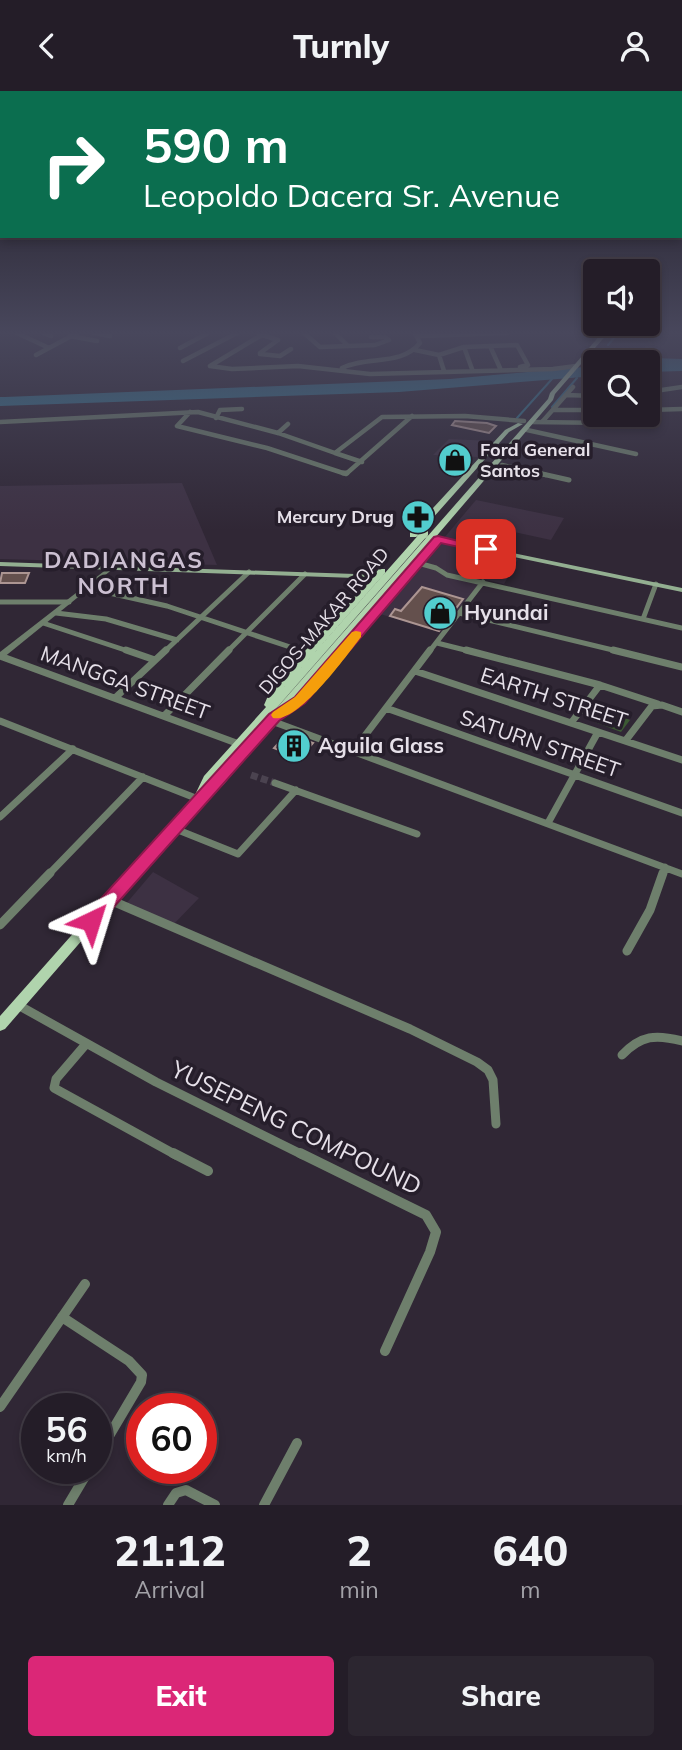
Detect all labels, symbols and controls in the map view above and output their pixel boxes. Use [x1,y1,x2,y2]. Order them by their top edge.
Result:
text: Turnly [293,26,389,66]
icon: back [28,27,66,65]
icon: person [616,27,654,65]
text: 590 m [143,114,289,175]
icon: right [28,119,119,210]
text: Leopoldo Dacera Sr. Avenue [143,175,560,215]
map controls [583,259,660,427]
button: sound [583,259,660,336]
button: search [583,350,660,427]
place label: Ford General Santos [480,438,590,482]
shop icon: Ford General Santos [436,441,474,479]
pharmacy icon: Mercury Drug [399,498,437,536]
place label: Mercury Drug [277,505,394,528]
pin [456,519,516,579]
icon: arrive [467,530,505,568]
street label: DIGOS-MAKAR ROAD [254,543,394,699]
district label: DADIANGAS NORTH [44,545,204,600]
shop icon: Hyundai [421,594,459,632]
place label: Hyundai [464,599,548,625]
street label: MANGGA STREET [37,639,214,725]
street label: EARTH STREET [478,661,631,733]
street label: SATURN STREET [457,703,624,783]
building icon: Aguila Glass [275,727,313,765]
place label: Aguila Glass [318,732,444,758]
position arrow [54,884,128,958]
street label: YUSEPENG COMPOUND [165,1053,427,1201]
speed limit sign: 60 [126,1393,217,1484]
text: 56 [45,1407,88,1451]
text: km/h [46,1444,87,1467]
text: 21:12 [114,1524,226,1577]
text: 2 [346,1524,372,1577]
text: 640 [493,1524,568,1577]
text: Arrival [135,1575,205,1604]
text: min [339,1575,379,1604]
text: m [520,1575,540,1604]
button: Exit [28,1656,334,1736]
button: Share [348,1656,654,1736]

